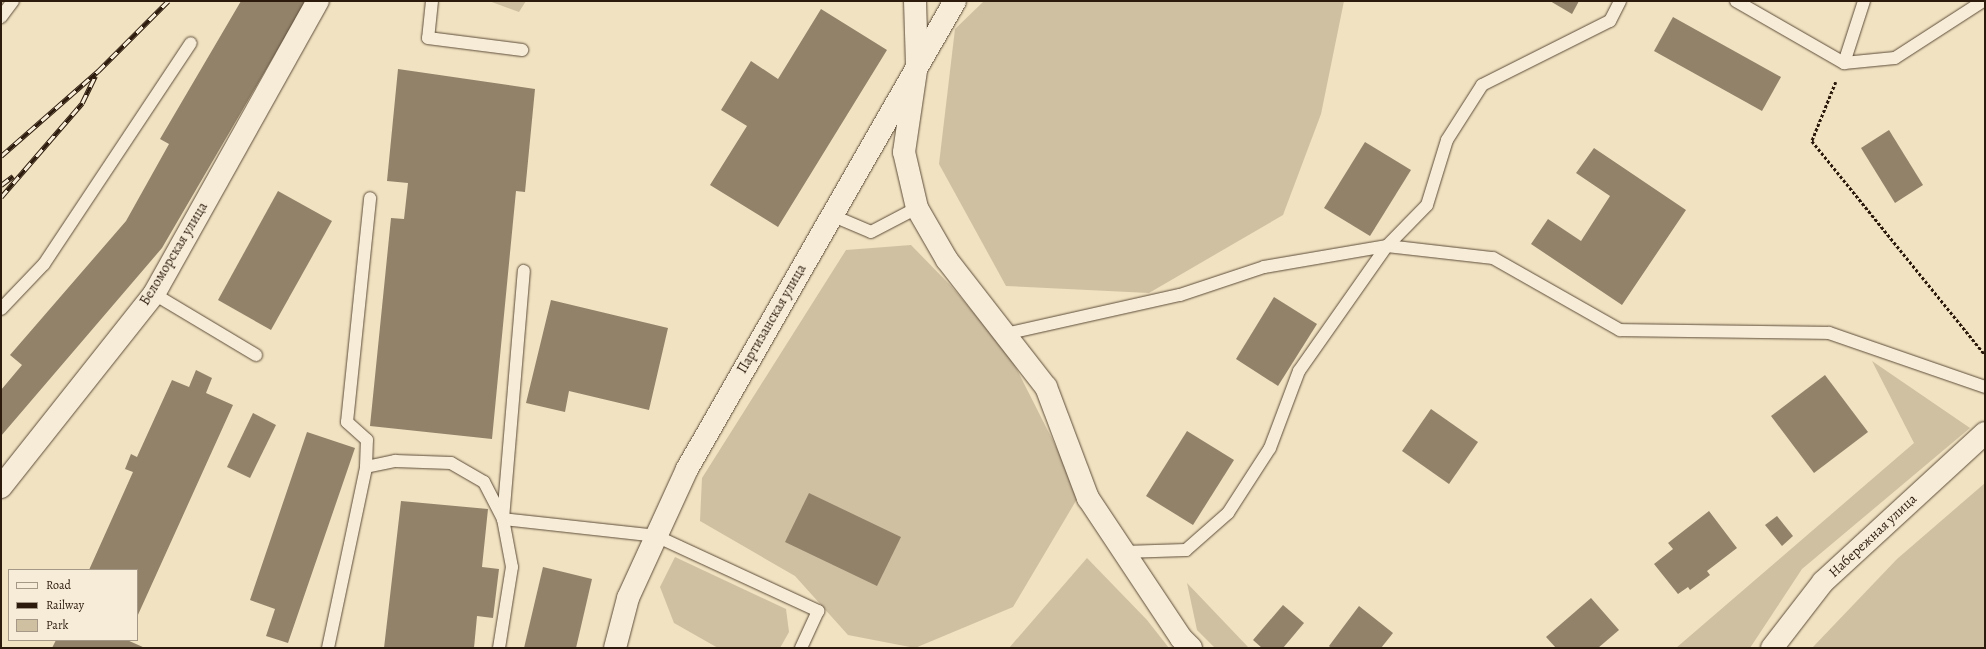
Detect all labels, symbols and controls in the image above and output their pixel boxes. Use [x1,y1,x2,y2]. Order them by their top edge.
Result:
street label: Беломорская улица [137,199,211,309]
street label: Партизанская улица [734,261,810,377]
street label: Набережная улица [1825,491,1921,581]
legend [8,569,138,641]
text: Road [46,577,71,593]
text: Railway [46,597,84,613]
text: Park [46,617,69,633]

